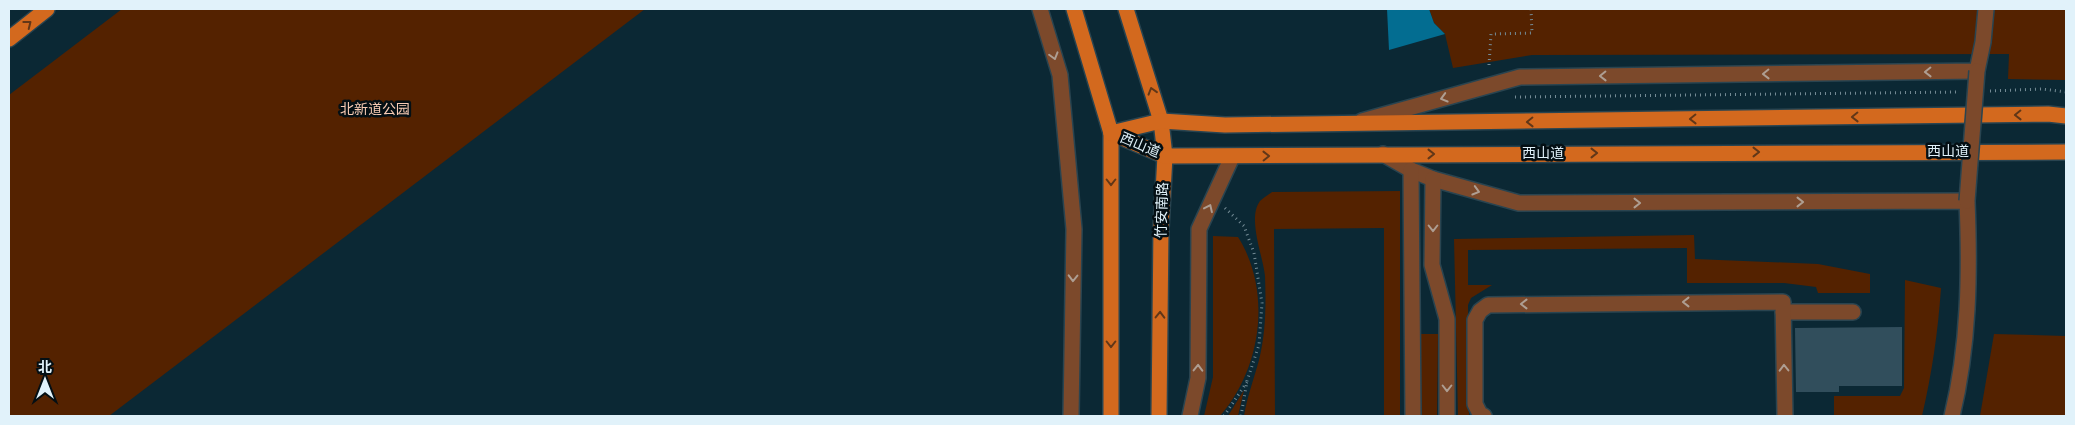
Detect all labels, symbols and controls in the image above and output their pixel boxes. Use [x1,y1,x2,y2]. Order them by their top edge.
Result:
one-way arrow [22,21,31,29]
one-way arrow [1048,51,1058,59]
one-way arrow [1924,66,1932,77]
one-way arrow [1761,69,1769,79]
one-way arrow [1599,71,1606,81]
one-way arrow [1147,87,1157,96]
one-way arrow [1440,93,1448,103]
park label: 北新道公园 [340,101,410,118]
one-way arrow [2013,110,2021,120]
one-way arrow [1851,112,1858,122]
one-way arrow [1688,114,1696,125]
one-way arrow [1526,117,1534,127]
street label: 西山道 [1117,129,1163,161]
street label: 西山道 [1927,143,1969,160]
street label: 西山道 [1522,145,1564,162]
one-way arrow [1753,147,1761,157]
one-way arrow [1590,148,1598,158]
one-way arrow [1428,149,1436,159]
one-way arrow [1262,151,1270,161]
one-way arrow [1106,178,1116,186]
street label: 竹安南路 [1153,182,1171,238]
one-way arrow [1472,186,1480,196]
one-way arrow [1796,197,1804,207]
one-way arrow [1634,198,1641,208]
one-way arrow [1203,204,1213,213]
one-way arrow [1428,224,1438,232]
one-way arrow [1068,274,1078,282]
one-way arrow [1682,297,1690,307]
one-way arrow [1519,299,1527,309]
one-way arrow [1155,311,1165,318]
one-way arrow [1106,341,1116,349]
north arrow [20,355,70,405]
text: 北 [38,359,52,376]
one-way arrow [1779,363,1789,371]
one-way arrow [1193,364,1203,372]
one-way arrow [1442,385,1452,393]

